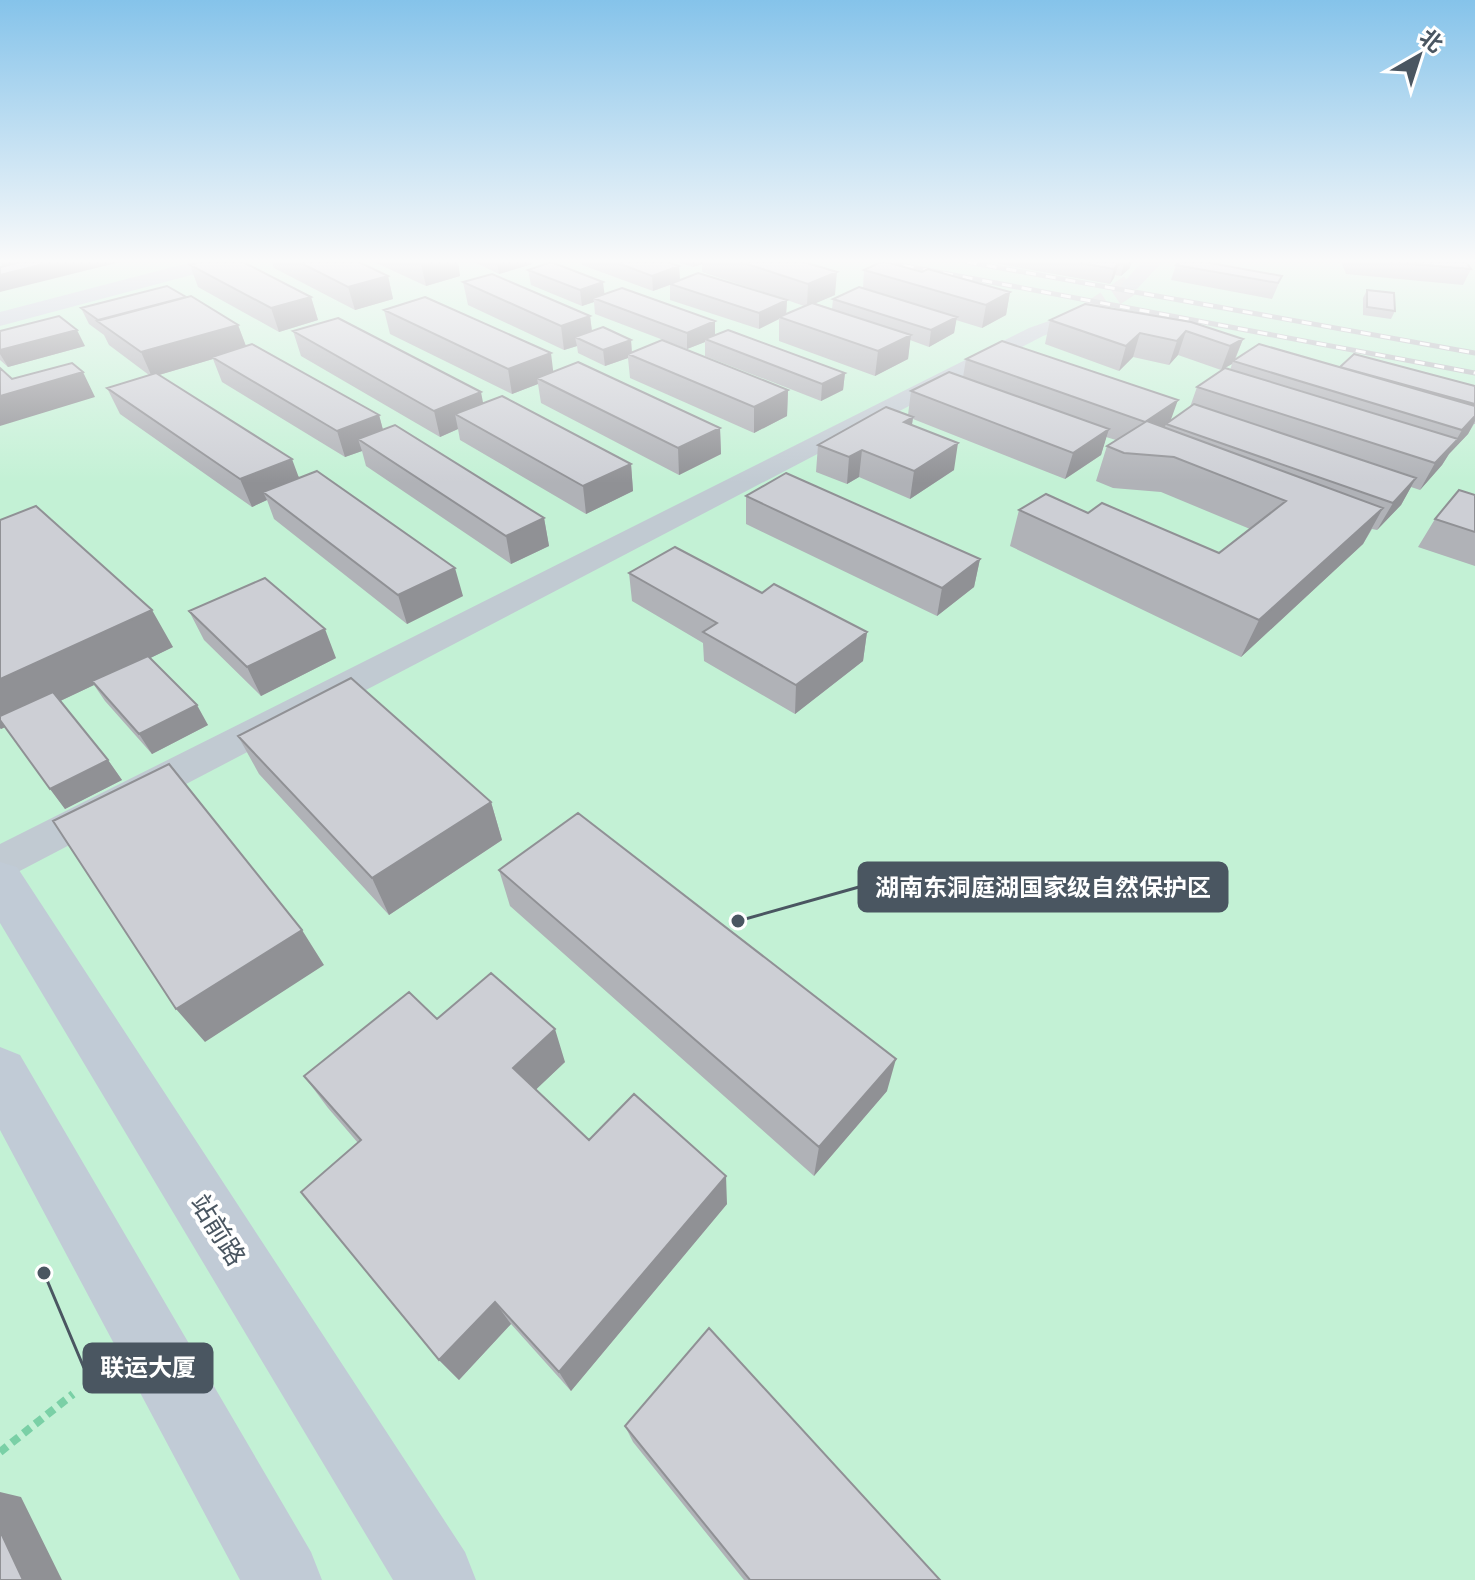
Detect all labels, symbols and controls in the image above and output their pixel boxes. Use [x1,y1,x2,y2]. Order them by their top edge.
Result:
north arrow [1379,16,1459,96]
text: 北 [1414,23,1448,58]
callout: 湖南东洞庭湖国家级自然保护区 [859,863,1227,911]
text: 湖南东洞庭湖国家级自然保护区 [875,873,1211,902]
street label: 站前路 [184,1188,252,1272]
callout: 联运大厦 [84,1344,212,1392]
text: 联运大厦 [100,1353,196,1382]

